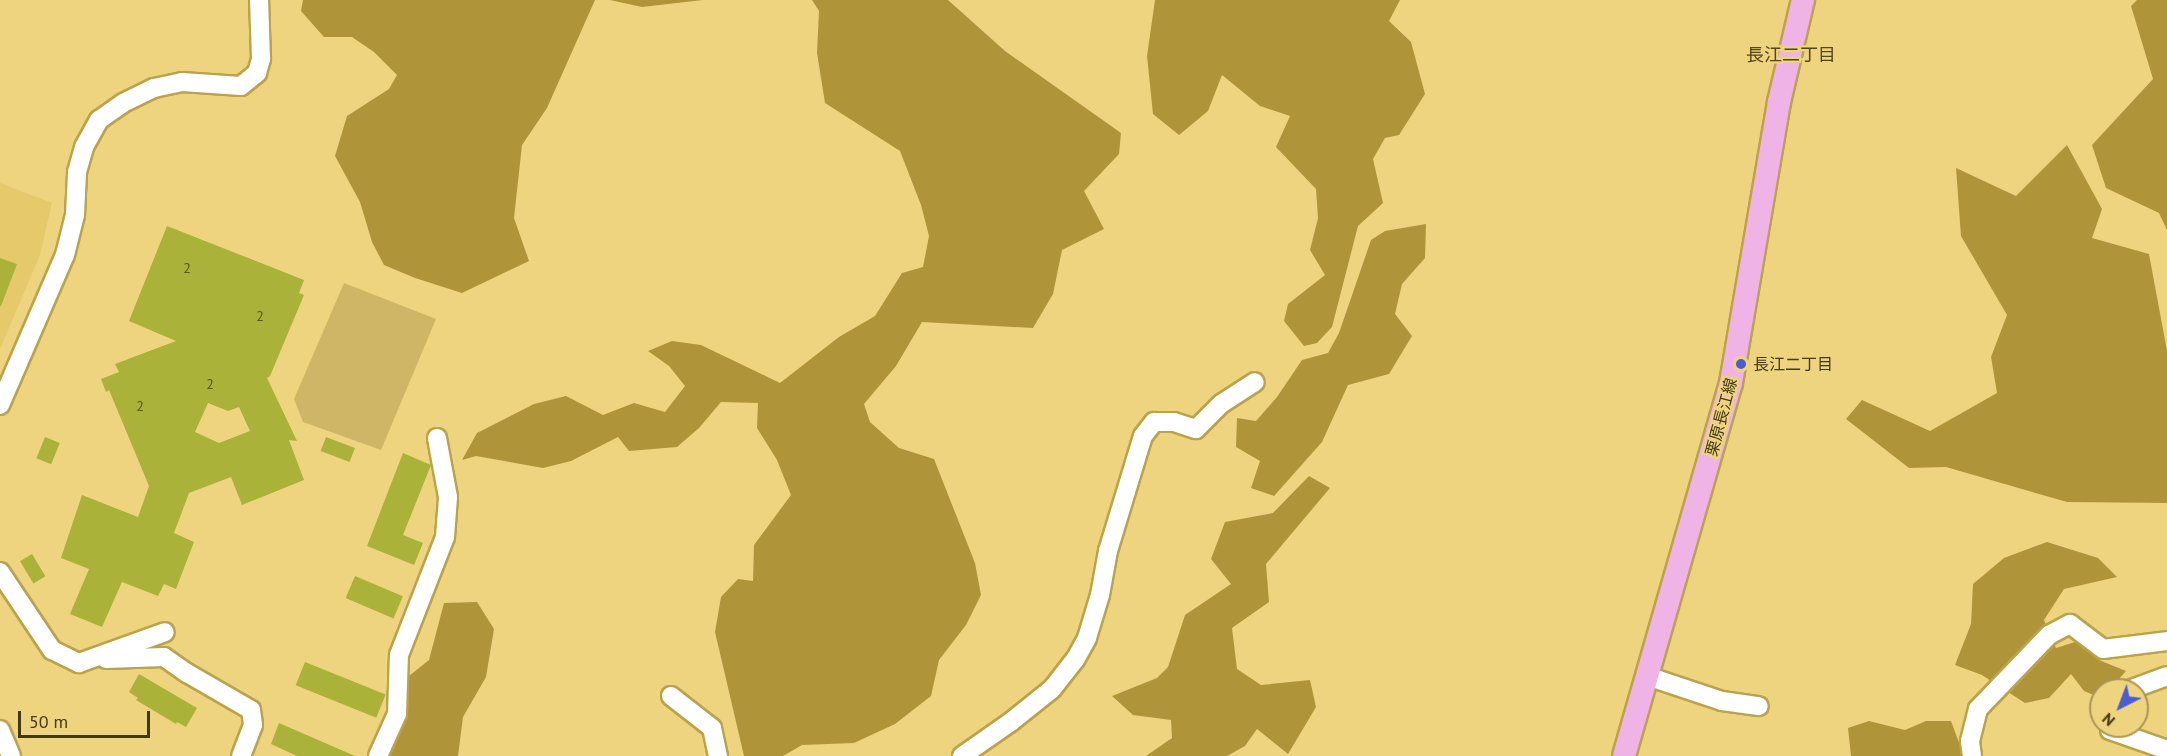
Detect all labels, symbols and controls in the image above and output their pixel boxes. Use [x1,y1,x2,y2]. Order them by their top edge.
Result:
district label: 長江二丁目 [1746,44,1836,66]
house number: 2 [183,260,191,276]
house number: 2 [256,308,264,324]
place label: 長江二丁目 [1753,354,1833,374]
marker: 長江二丁目 [1734,357,1748,371]
house number: 2 [206,376,214,392]
street label: 栗原長江線 [1701,376,1741,458]
house number: 2 [136,398,144,414]
north arrow [2089,678,2149,738]
scale bar [21,699,153,737]
text: N [2098,709,2119,731]
text: 50 m [29,710,68,733]

